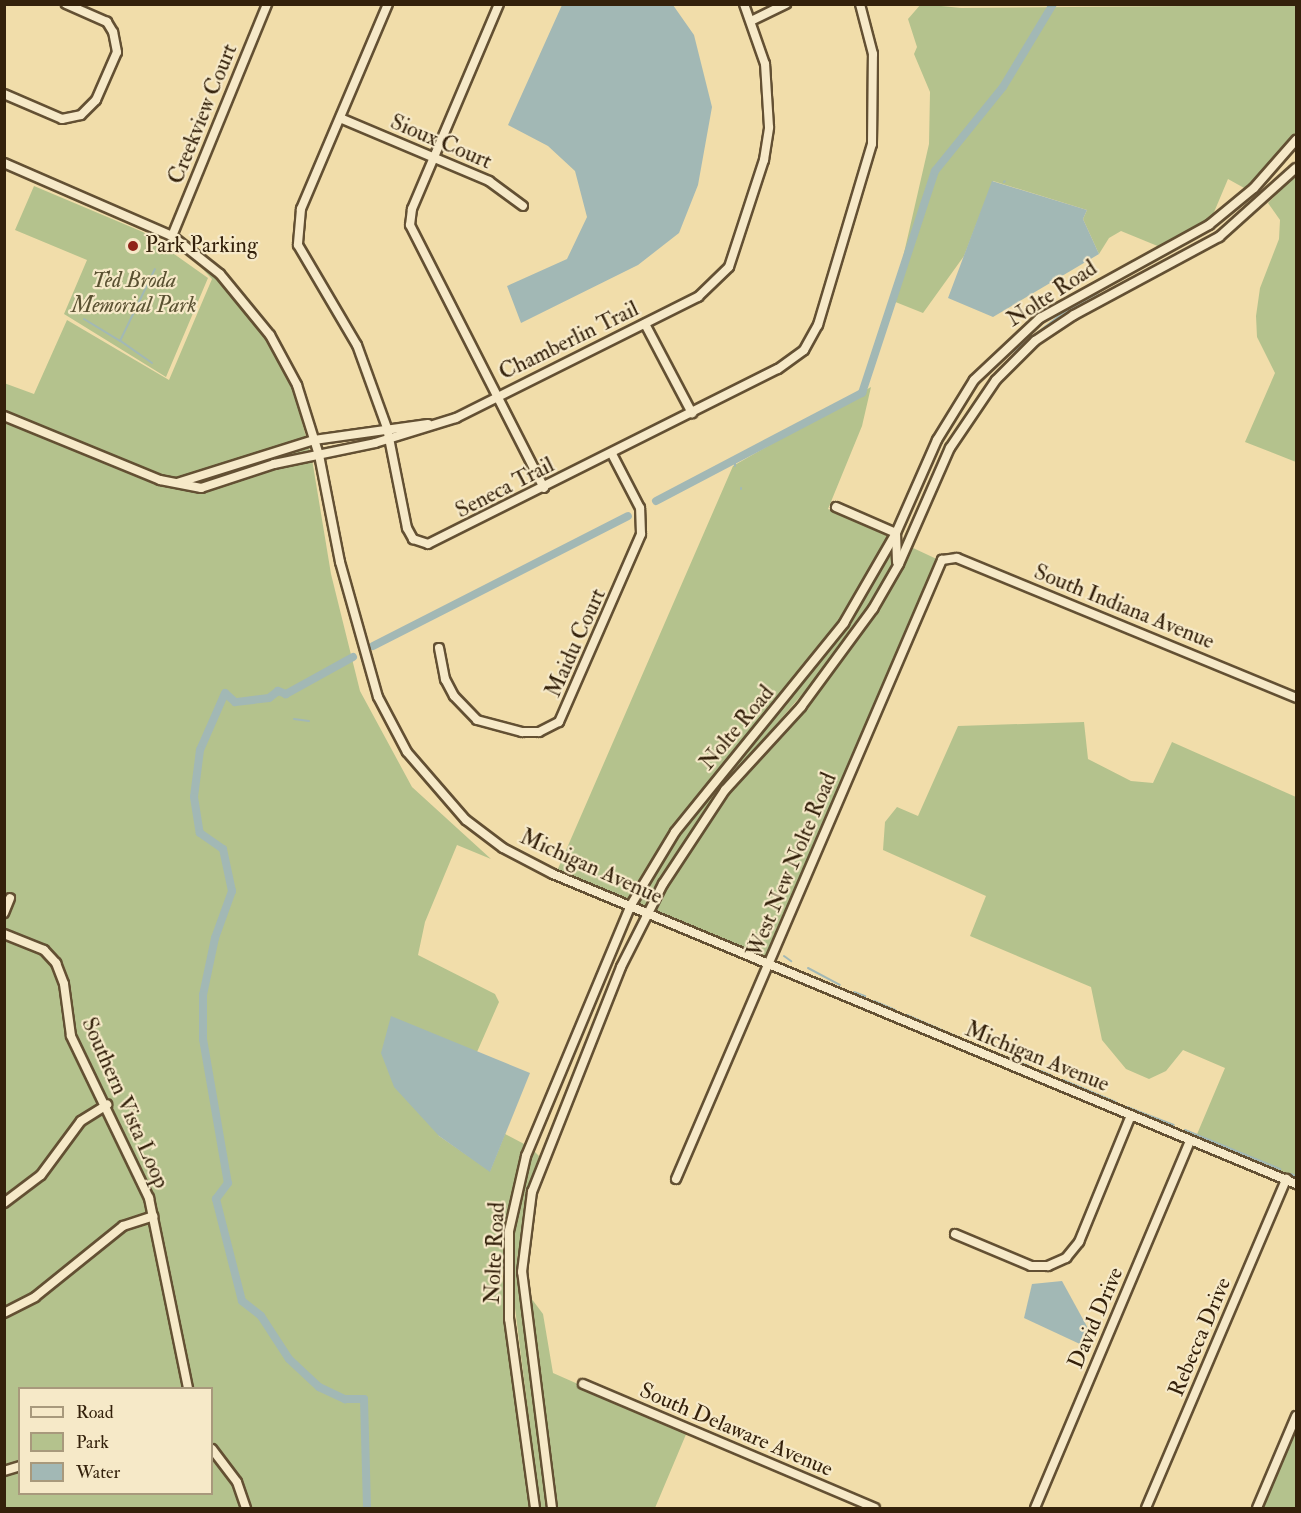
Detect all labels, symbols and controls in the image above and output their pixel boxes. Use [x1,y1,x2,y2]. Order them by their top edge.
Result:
street label: Creekview Court [163,40,243,188]
street label: Sioux Court [386,109,496,175]
place label: Park Parking [145,233,258,259]
marker: Park Parking [126,239,140,253]
street label: Nolte Road [1002,255,1102,333]
park label: Ted Broda Memorial Park [71,267,197,318]
street label: Chamberlin Trail [495,296,643,386]
street label: Seneca Trail [451,452,559,524]
street label: South Indiana Avenue [1030,559,1218,655]
street label: Maidu Court [540,585,612,701]
street label: Nolte Road [694,680,780,776]
street label: West New Nolte Road [741,769,843,961]
street label: Michigan Avenue [516,824,666,910]
street label: Southern Vista Loop [75,1013,175,1193]
street label: Michigan Avenue [961,1016,1113,1098]
street label: Nolte Road [479,1201,511,1305]
street label: David Drive [1063,1263,1129,1373]
street label: Rebecca Drive [1163,1274,1237,1400]
street label: South Delaware Avenue [635,1377,837,1483]
legend [18,1387,213,1495]
text: Road [76,1401,114,1424]
text: Park [76,1431,109,1454]
text: Water [76,1461,120,1484]

